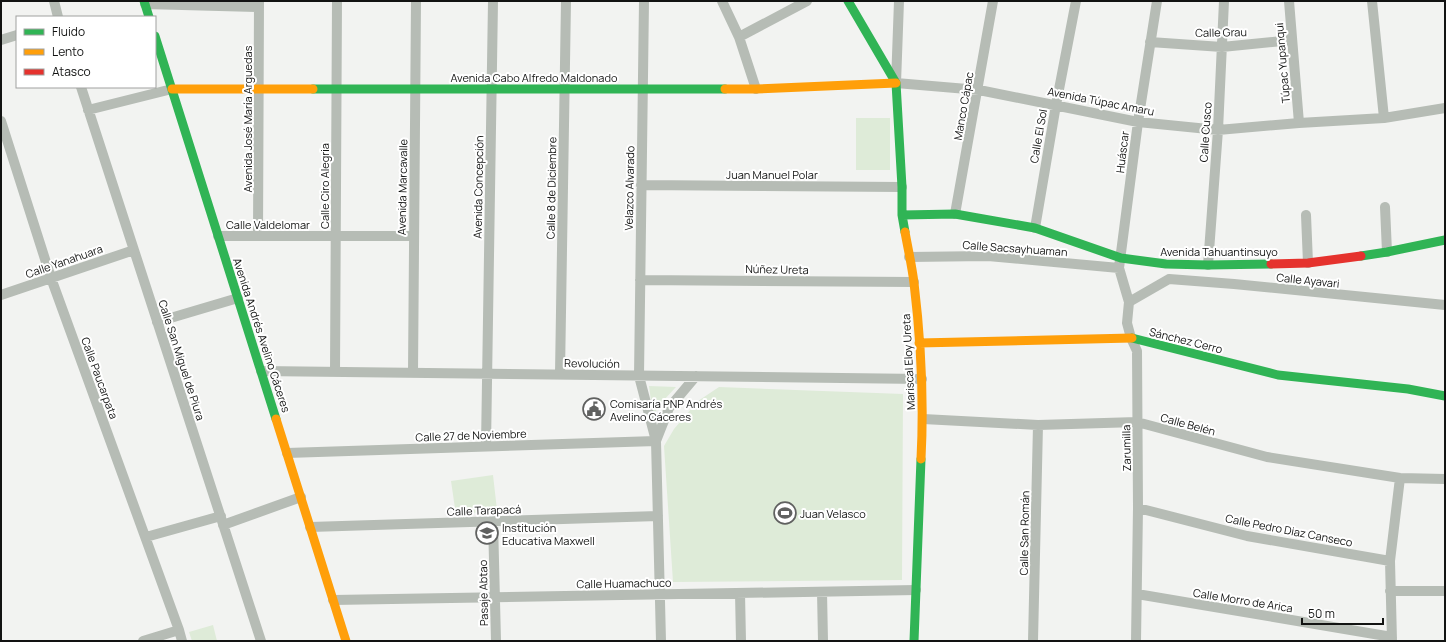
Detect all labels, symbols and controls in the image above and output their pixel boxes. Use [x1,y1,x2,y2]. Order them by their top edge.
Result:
legend [16,16,156,88]
street label: Túpac Yupanqui [1271,22,1293,104]
text: Fluido [52,23,85,40]
street label: Calle Grau [1195,24,1247,40]
text: Lento [52,43,84,60]
street label: Avenida José María Arguedas [240,45,255,192]
text: Atasco [52,63,91,80]
street label: Avenida Cabo Alfredo Maldonado [451,70,618,85]
street label: Manco Cápac [950,71,976,141]
street label: Avenida Túpac Amaru [1046,83,1156,119]
street label: Calle Cusco [1195,101,1215,163]
street label: Calle El Sol [1026,108,1050,164]
street label: Huáscar [1112,130,1132,174]
street label: Avenida Concepción [470,135,486,239]
street label: Calle 8 de Diciembre [543,136,559,239]
street label: Avenida Marcavalle [394,138,410,235]
street label: Calle Ciro Alegria [317,143,332,229]
street label: Velazco Alvarado [621,145,637,231]
street label: Juan Manuel Polar [726,167,818,182]
street label: Calle Valdelomar [226,217,310,232]
street label: Calle Sacsayhuaman [962,237,1068,259]
street label: Calle Yanahuara [23,241,105,281]
street label: Avenida Tahuantinsuyo [1160,244,1278,259]
street label: Avenida Andrés Avelino Cáceres [230,256,294,414]
street label: Núñez Ureta [745,261,809,277]
street label: Calle Ayavari [1276,269,1340,291]
street label: Calle San Miguel de Piura [155,298,209,422]
street label: Mariscal Eloy Ureta [898,314,918,410]
street label: Sánchez Cerro [1148,324,1225,356]
street label: Calle Paucarpata [78,335,122,421]
street label: Revolución [564,355,620,371]
public building icon: Comisaría PNP Andrés Avelino Cáceres [581,396,607,422]
place label: Comisaría PNP Andrés Avelino Cáceres [610,396,722,424]
street label: Calle Belén [1159,409,1217,439]
street label: Zarumilla [1118,425,1134,471]
street label: Calle 27 de Noviembre [415,426,527,444]
street label: Calle San Román [1016,490,1032,576]
sports icon: Juan Velasco [772,500,798,526]
street label: Calle Tarapacá [447,501,521,519]
place label: Juan Velasco [800,506,866,521]
street label: Calle Pedro Diaz Canseco [1224,510,1354,550]
school or university icon: Institución Educativa Maxwell [474,520,500,546]
place label: Institución Educativa Maxwell [502,520,595,548]
street label: Pasaje Abtao [475,559,491,626]
street label: Calle Huamachuco [576,575,672,591]
street label: Calle Morro de Arica [1192,585,1294,615]
scale bar [1302,600,1383,626]
text: 50 m [1308,605,1335,622]

